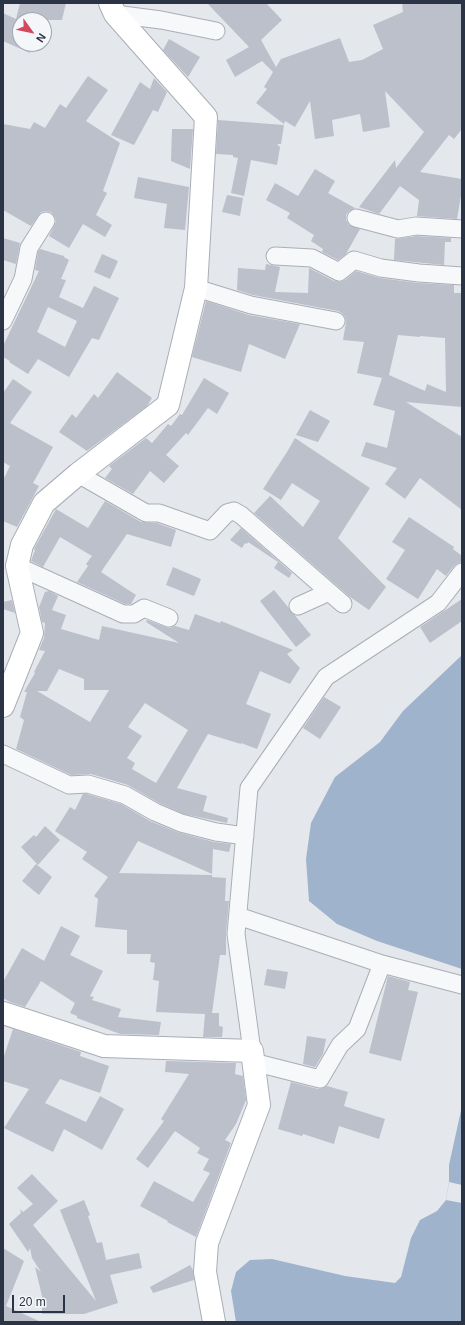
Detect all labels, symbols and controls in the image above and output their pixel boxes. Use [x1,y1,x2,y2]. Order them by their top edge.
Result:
north arrow [12,12,52,52]
text: N [34,31,48,45]
scale bar [14,1287,67,1313]
text: 20 m [19,1295,46,1309]

